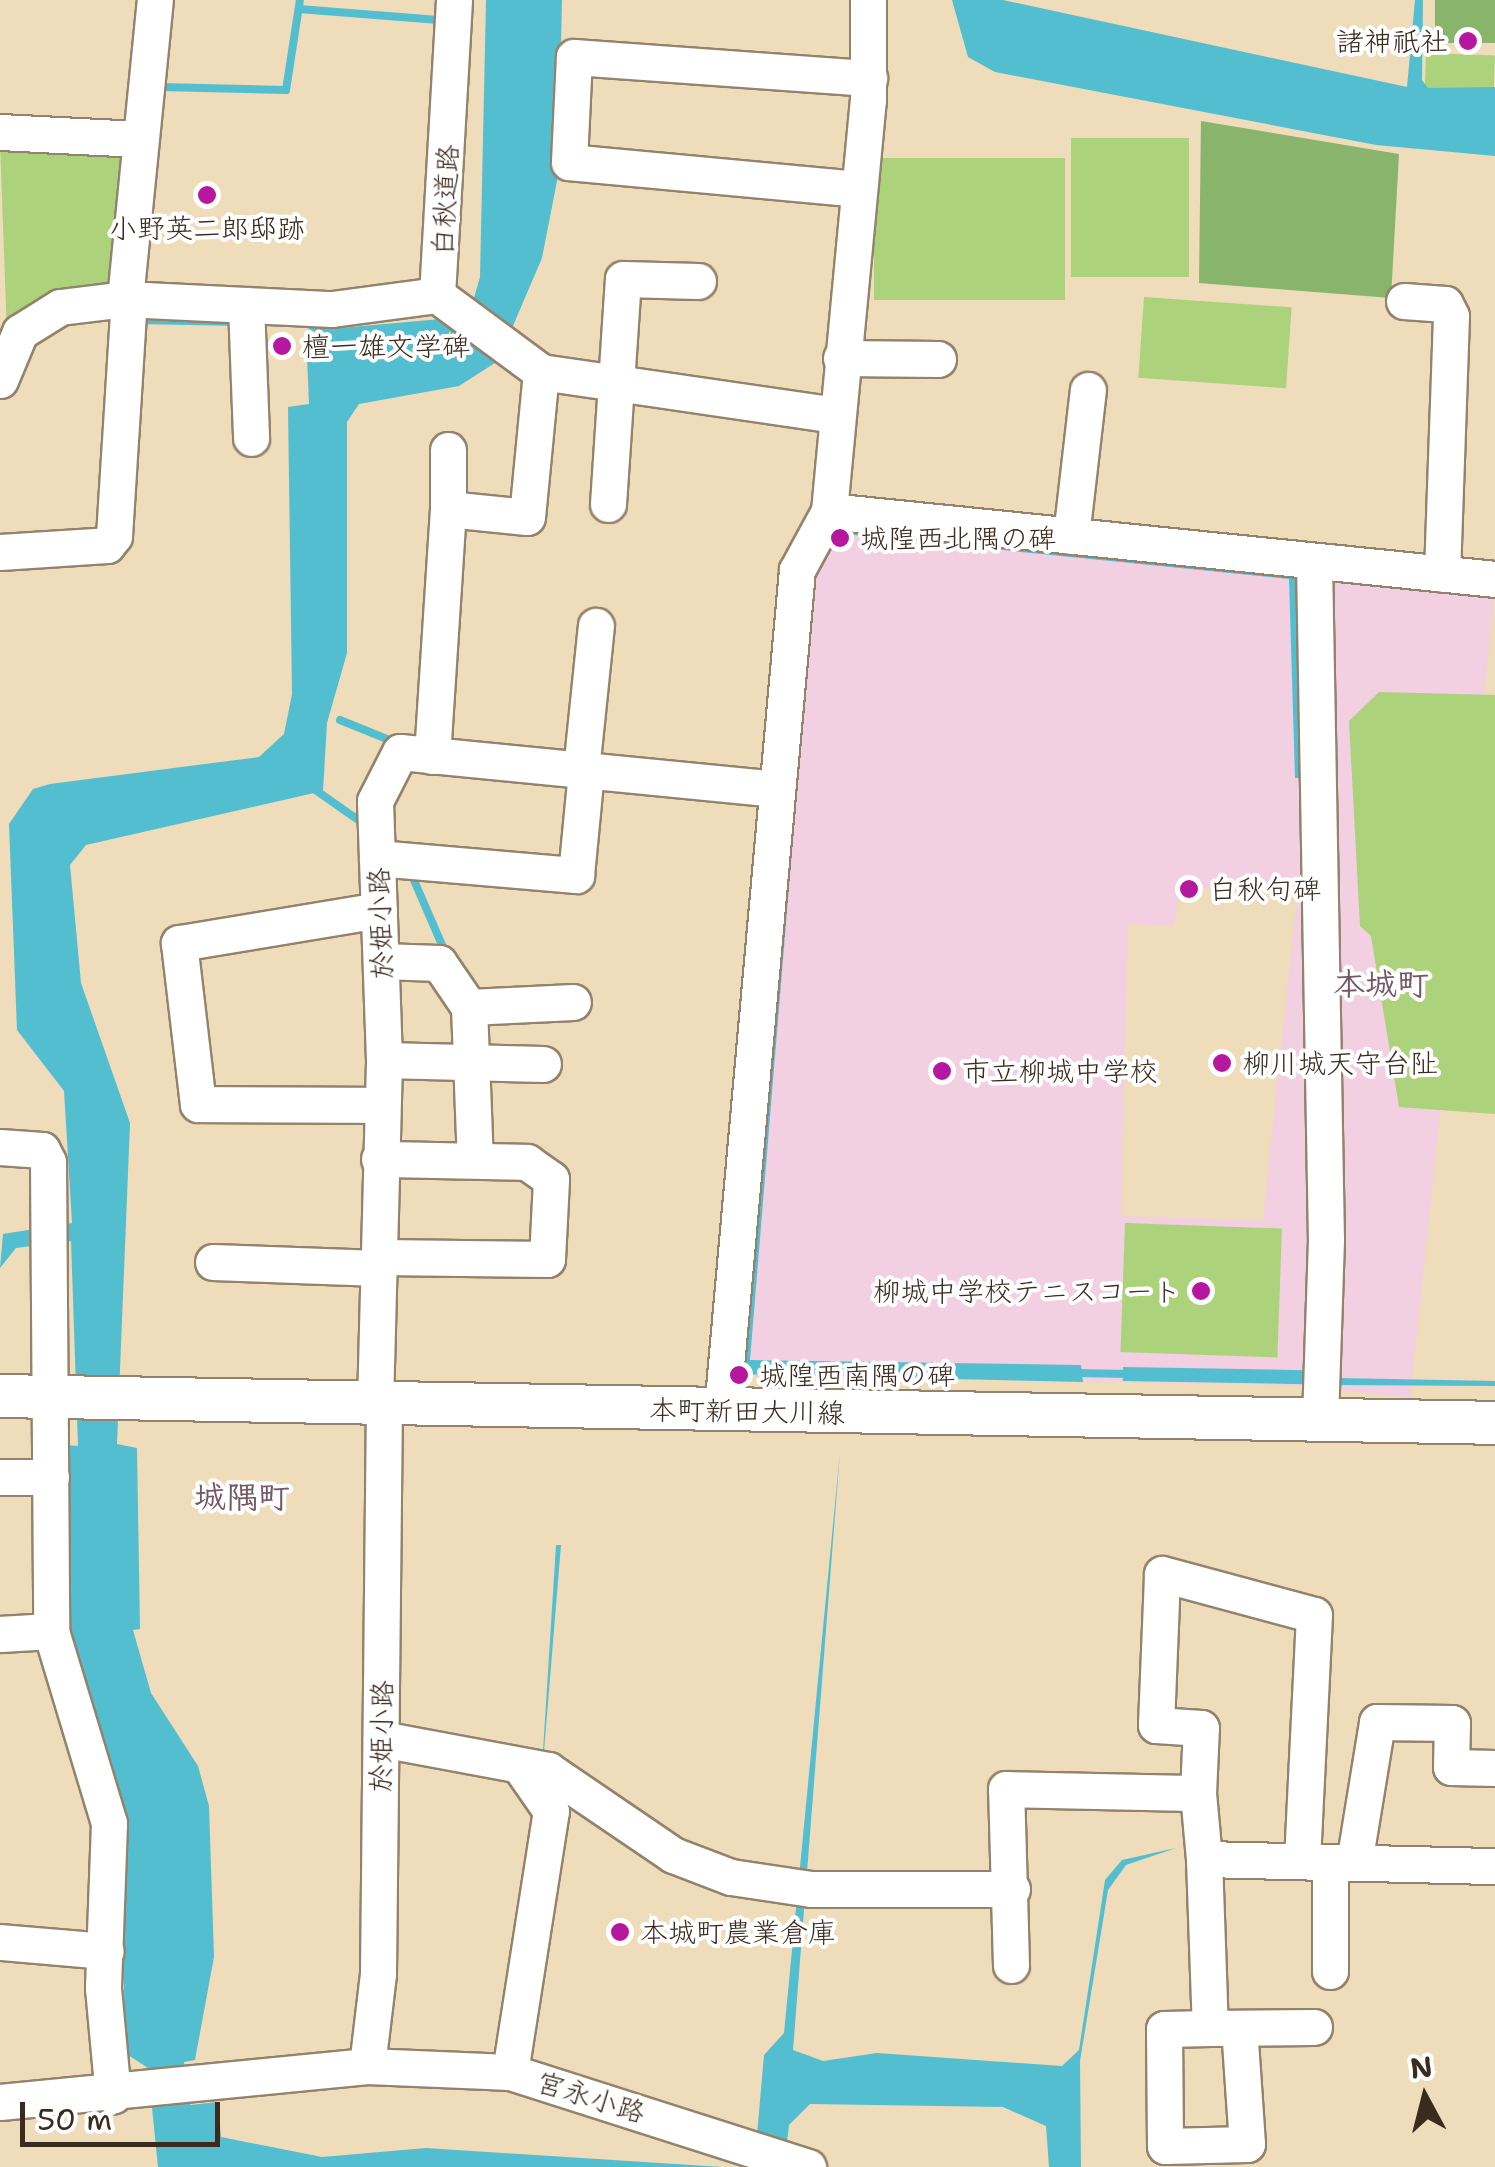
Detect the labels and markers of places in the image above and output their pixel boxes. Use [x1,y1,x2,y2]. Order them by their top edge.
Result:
place label: 諸神祇社 [1336,24,1448,58]
marker: 諸神祇社 [1457,30,1479,52]
marker: 小野英二郎邸跡 [196,184,218,206]
place label: 小野英二郎邸跡 [109,211,305,245]
place label: 檀一雄文学碑 [302,329,470,363]
marker: 檀一雄文学碑 [271,335,293,357]
place label: 城隍西北隅の碑 [860,521,1056,555]
marker: 城隍西北隅の碑 [829,527,851,549]
place label: 白秋句碑 [1209,872,1321,906]
marker: 白秋句碑 [1178,878,1200,900]
place label: 柳川城天守台阯 [1242,1046,1438,1080]
marker: 柳川城天守台阯 [1211,1052,1233,1074]
place label: 市立柳城中学校 [962,1054,1158,1088]
marker: 市立柳城中学校 [931,1060,953,1082]
place label: 柳城中学校テニスコート [873,1274,1181,1308]
marker: 柳城中学校テニスコート [1190,1280,1212,1302]
place label: 城隍西南隅の碑 [759,1358,955,1392]
marker: 城隍西南隅の碑 [728,1364,750,1386]
place label: 本城町農業倉庫 [640,1915,836,1949]
marker: 本城町農業倉庫 [609,1921,631,1943]

